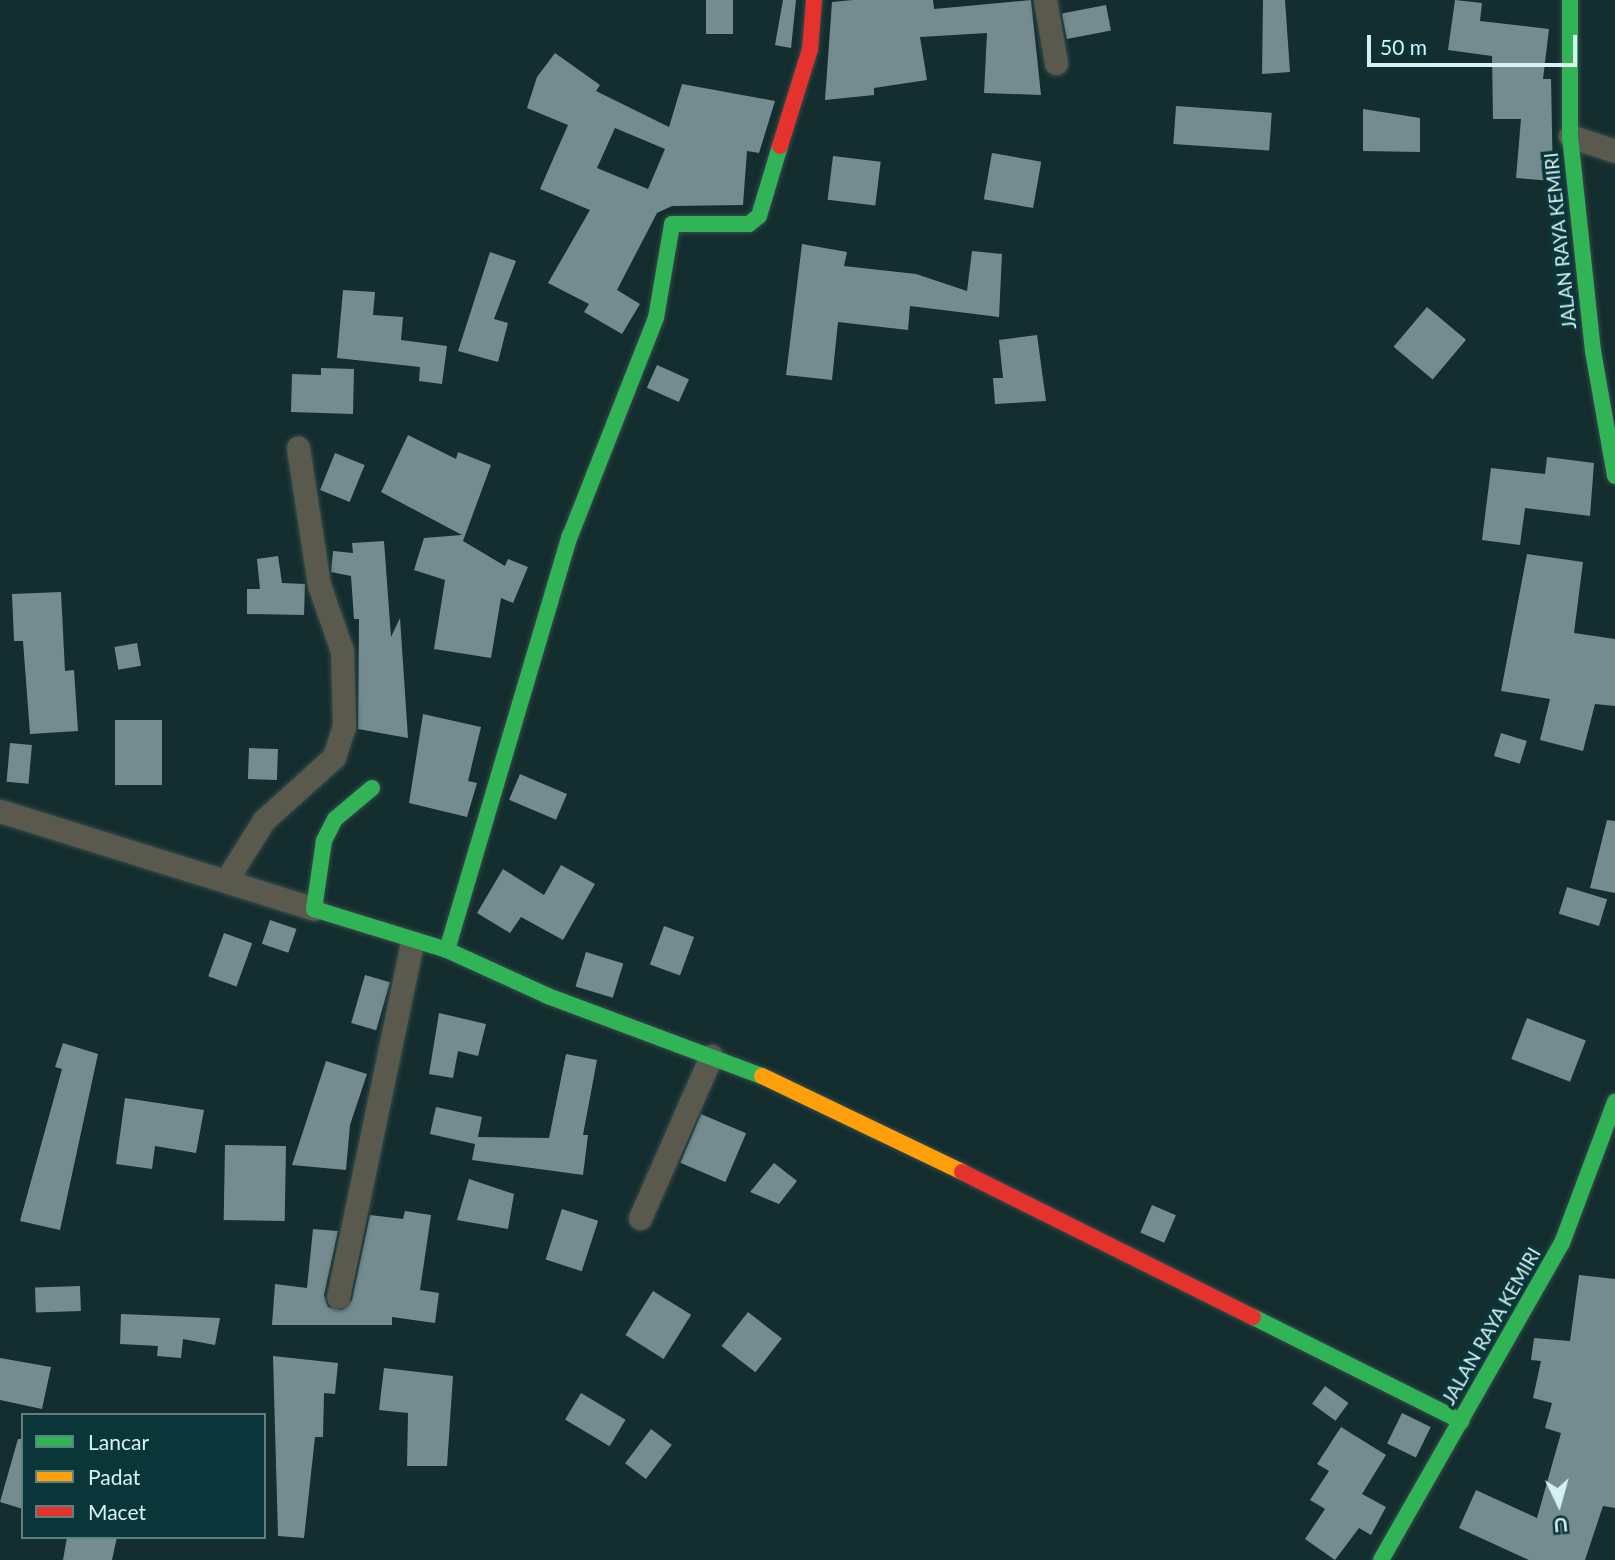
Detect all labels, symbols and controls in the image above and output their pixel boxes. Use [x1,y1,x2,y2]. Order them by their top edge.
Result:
scale bar [1370,21,1580,65]
text: 50 m [1380,34,1427,59]
street label: JALAN RAYA KEMIRI [1539,151,1581,331]
street label: JALAN RAYA KEMIRI [1437,1243,1545,1409]
legend [21,1413,266,1539]
text: Lancar [88,1429,149,1454]
text: Padat [88,1464,140,1489]
north arrow [1524,1469,1594,1539]
text: Macet [88,1499,146,1524]
text: U [1553,1513,1569,1537]

